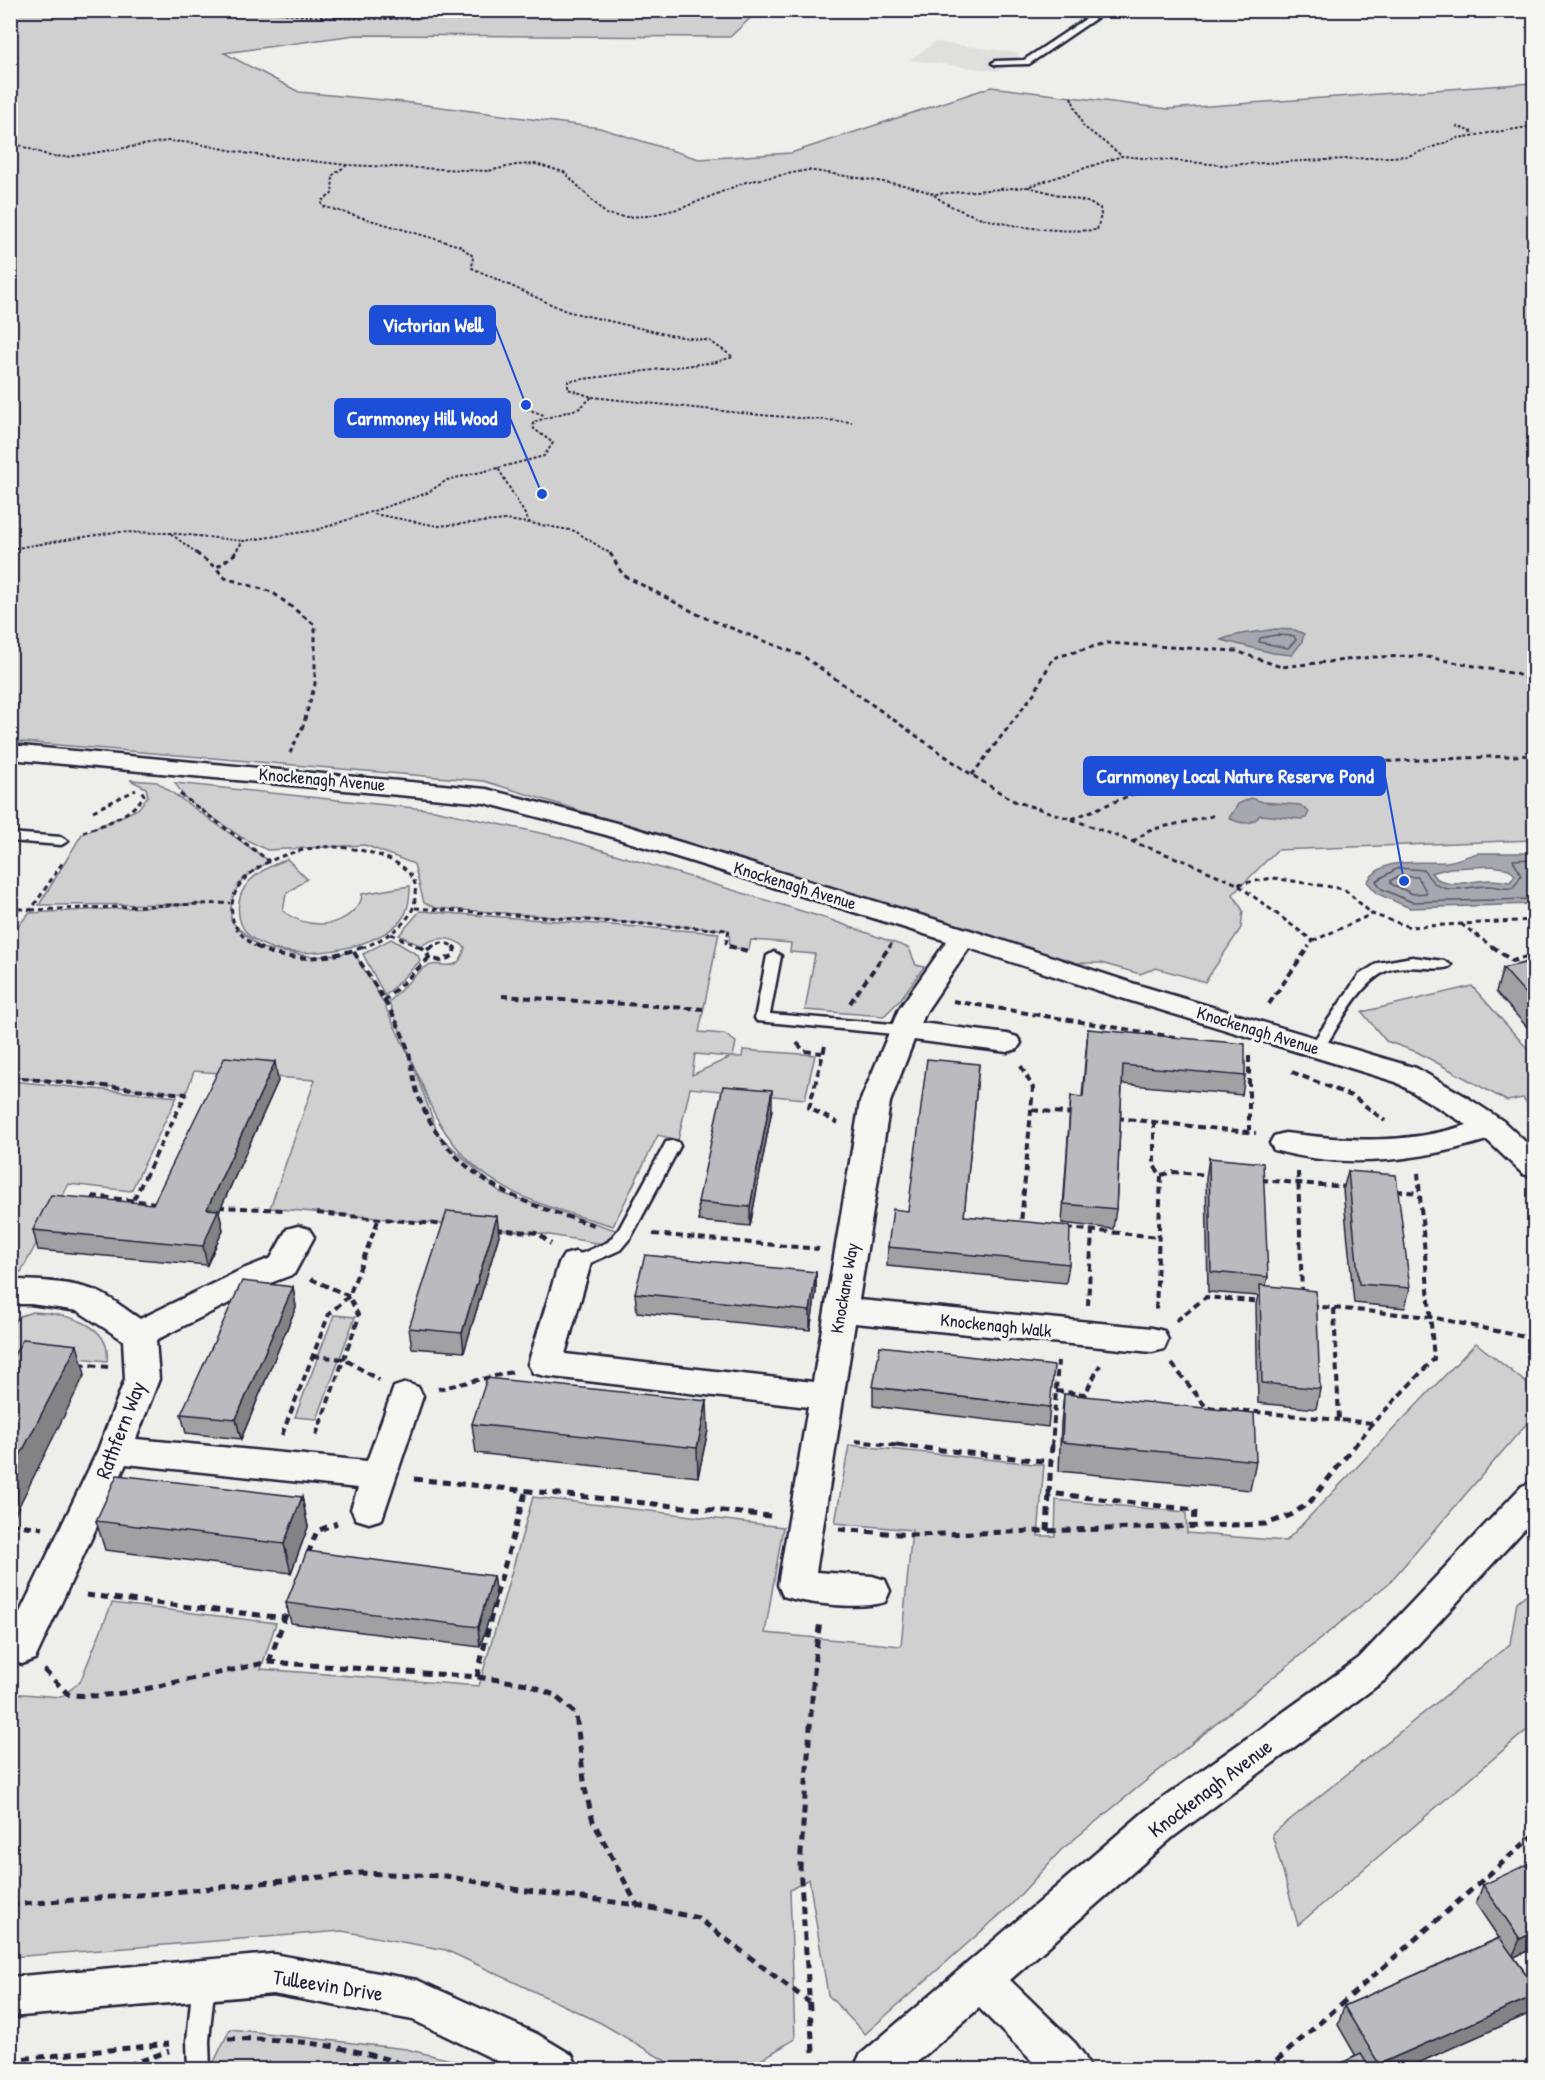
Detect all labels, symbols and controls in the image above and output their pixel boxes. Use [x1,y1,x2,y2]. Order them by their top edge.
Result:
callout: Victorian Well [370,306,495,344]
text: Victorian Well [383,311,485,338]
callout: Carnmoney Hill Wood [335,399,510,437]
text: Carnmoney Hill Wood [347,404,497,432]
callout: Carnmoney Local Nature Reserve Pond [1084,757,1385,795]
street label: Knockenagh Avenue [258,761,386,797]
text: Carnmoney Local Nature Reserve Pond [1096,762,1374,790]
street label: Knockenagh Avenue [731,854,859,916]
street label: Knockenagh Avenue [1194,999,1322,1061]
street label: Knockane Way [824,1240,864,1335]
street label: Knockenagh Walk [939,1307,1053,1343]
street label: Rathfern Way [88,1377,152,1483]
street label: Knockenagh Avenue [1142,1732,1278,1844]
street label: Tulleevin Drive [271,1962,385,2008]

